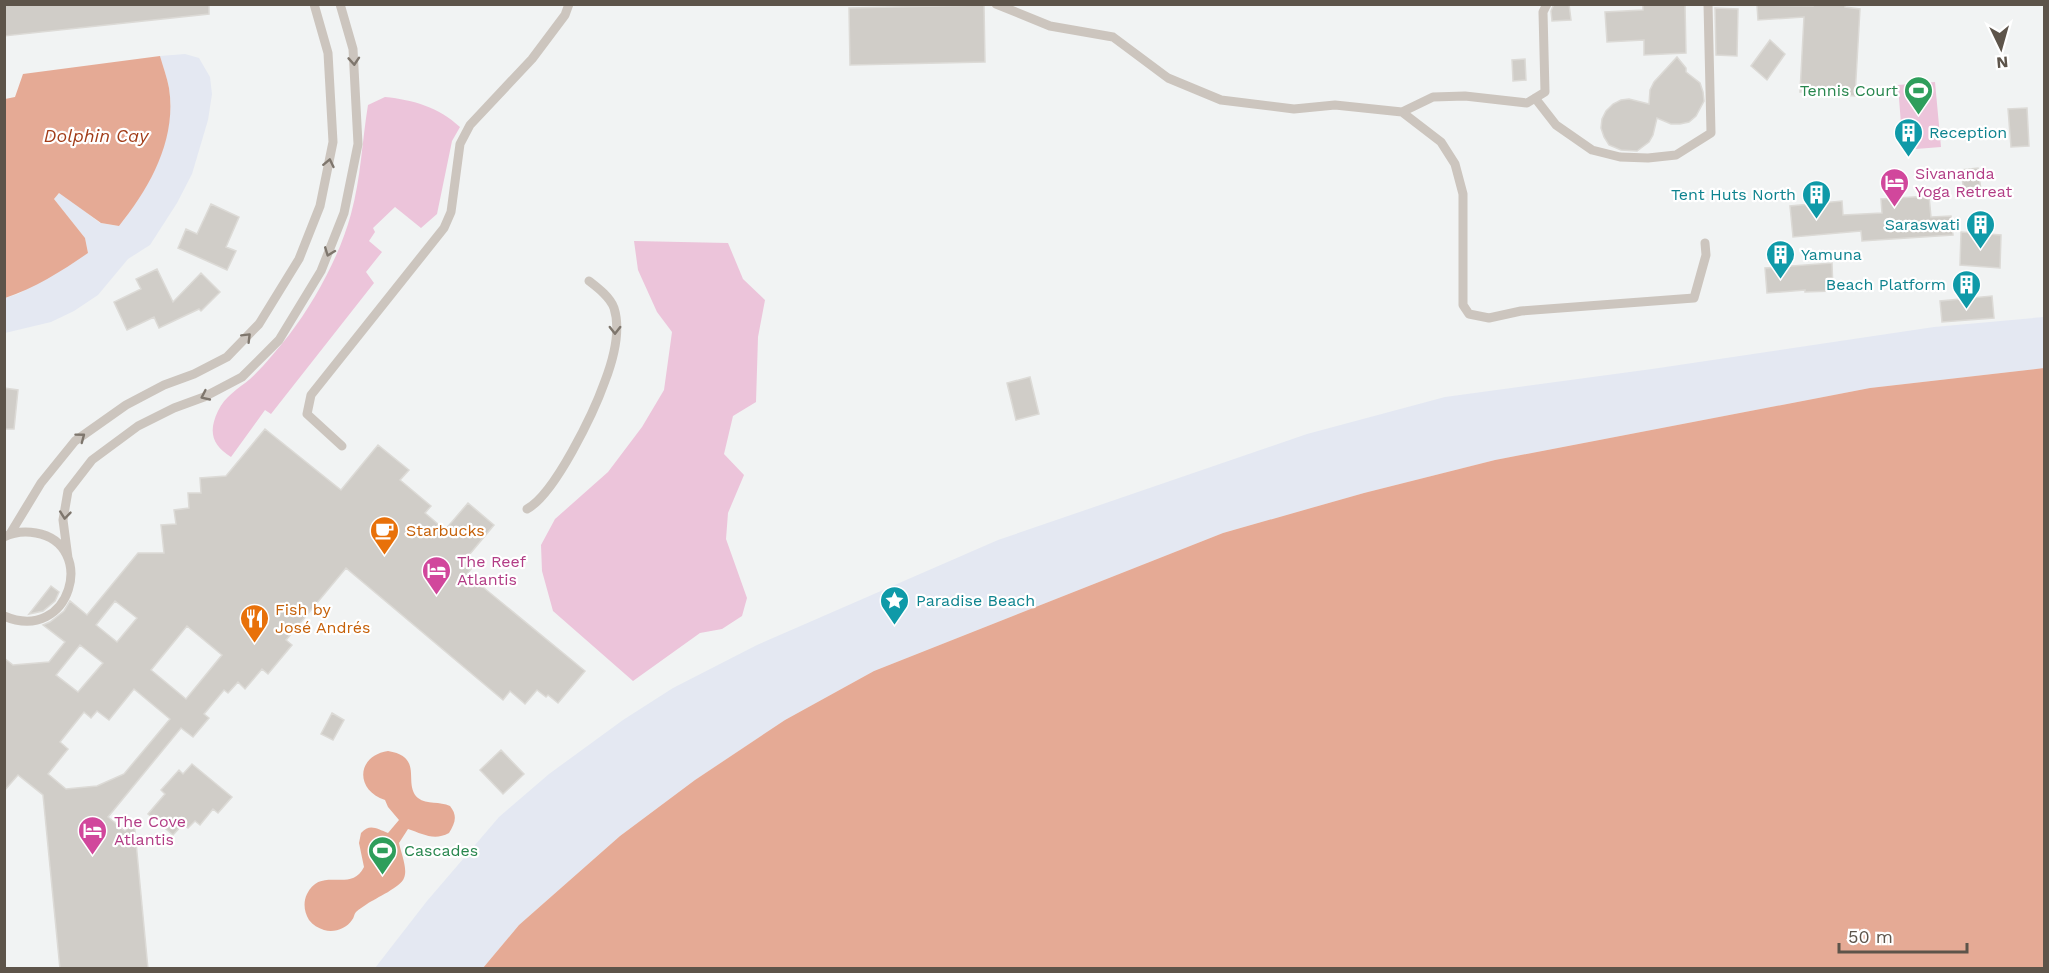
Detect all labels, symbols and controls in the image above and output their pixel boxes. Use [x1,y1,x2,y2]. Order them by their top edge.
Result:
north arrow [1971,18,2031,78]
text: N [1996,52,2009,72]
one-way arrow [347,57,360,66]
sports icon: Tennis Court [1903,74,1935,116]
place label: Tennis Court [1800,81,1898,100]
building icon: Reception [1892,116,1924,158]
place label: Reception [1929,123,2007,142]
water label: Dolphin Cay [44,125,150,146]
one-way arrow [322,158,335,168]
place label: Sivananda Yoga Retreat [1915,164,2013,201]
hotel icon: Sivananda Yoga Retreat [1878,166,1910,208]
building icon: Tent Huts North [1801,178,1833,220]
place label: Tent Huts North [1671,185,1796,204]
building icon: Saraswati [1965,208,1997,250]
place label: Saraswati [1885,215,1960,234]
building icon: Yamuna [1764,238,1796,280]
place label: Yamuna [1801,245,1862,264]
one-way arrow [323,246,336,256]
building icon: Beach Platform [1951,268,1983,310]
place label: Beach Platform [1826,275,1946,294]
one-way arrow [609,325,621,334]
one-way arrow [239,333,250,344]
one-way arrow [201,388,212,400]
one-way arrow [75,433,86,444]
one-way arrow [59,511,72,520]
cafe icon: Starbucks [369,514,401,556]
place label: Starbucks [406,521,485,540]
place label: The Reef Atlantis [457,552,527,589]
hotel icon: The Reef Atlantis [420,554,452,596]
place icon: Paradise Beach [879,584,911,626]
place label: Paradise Beach [916,591,1035,610]
place label: Fish by José Andrés [275,600,370,637]
restaurant icon: Fish by José Andrés [238,602,270,644]
place label: The Cove Atlantis [114,812,186,849]
hotel icon: The Cove Atlantis [77,814,109,856]
sports icon: Cascades [367,834,399,876]
place label: Cascades [404,841,478,860]
scale bar [1839,916,1966,954]
text: 50 m [1848,926,1893,947]

